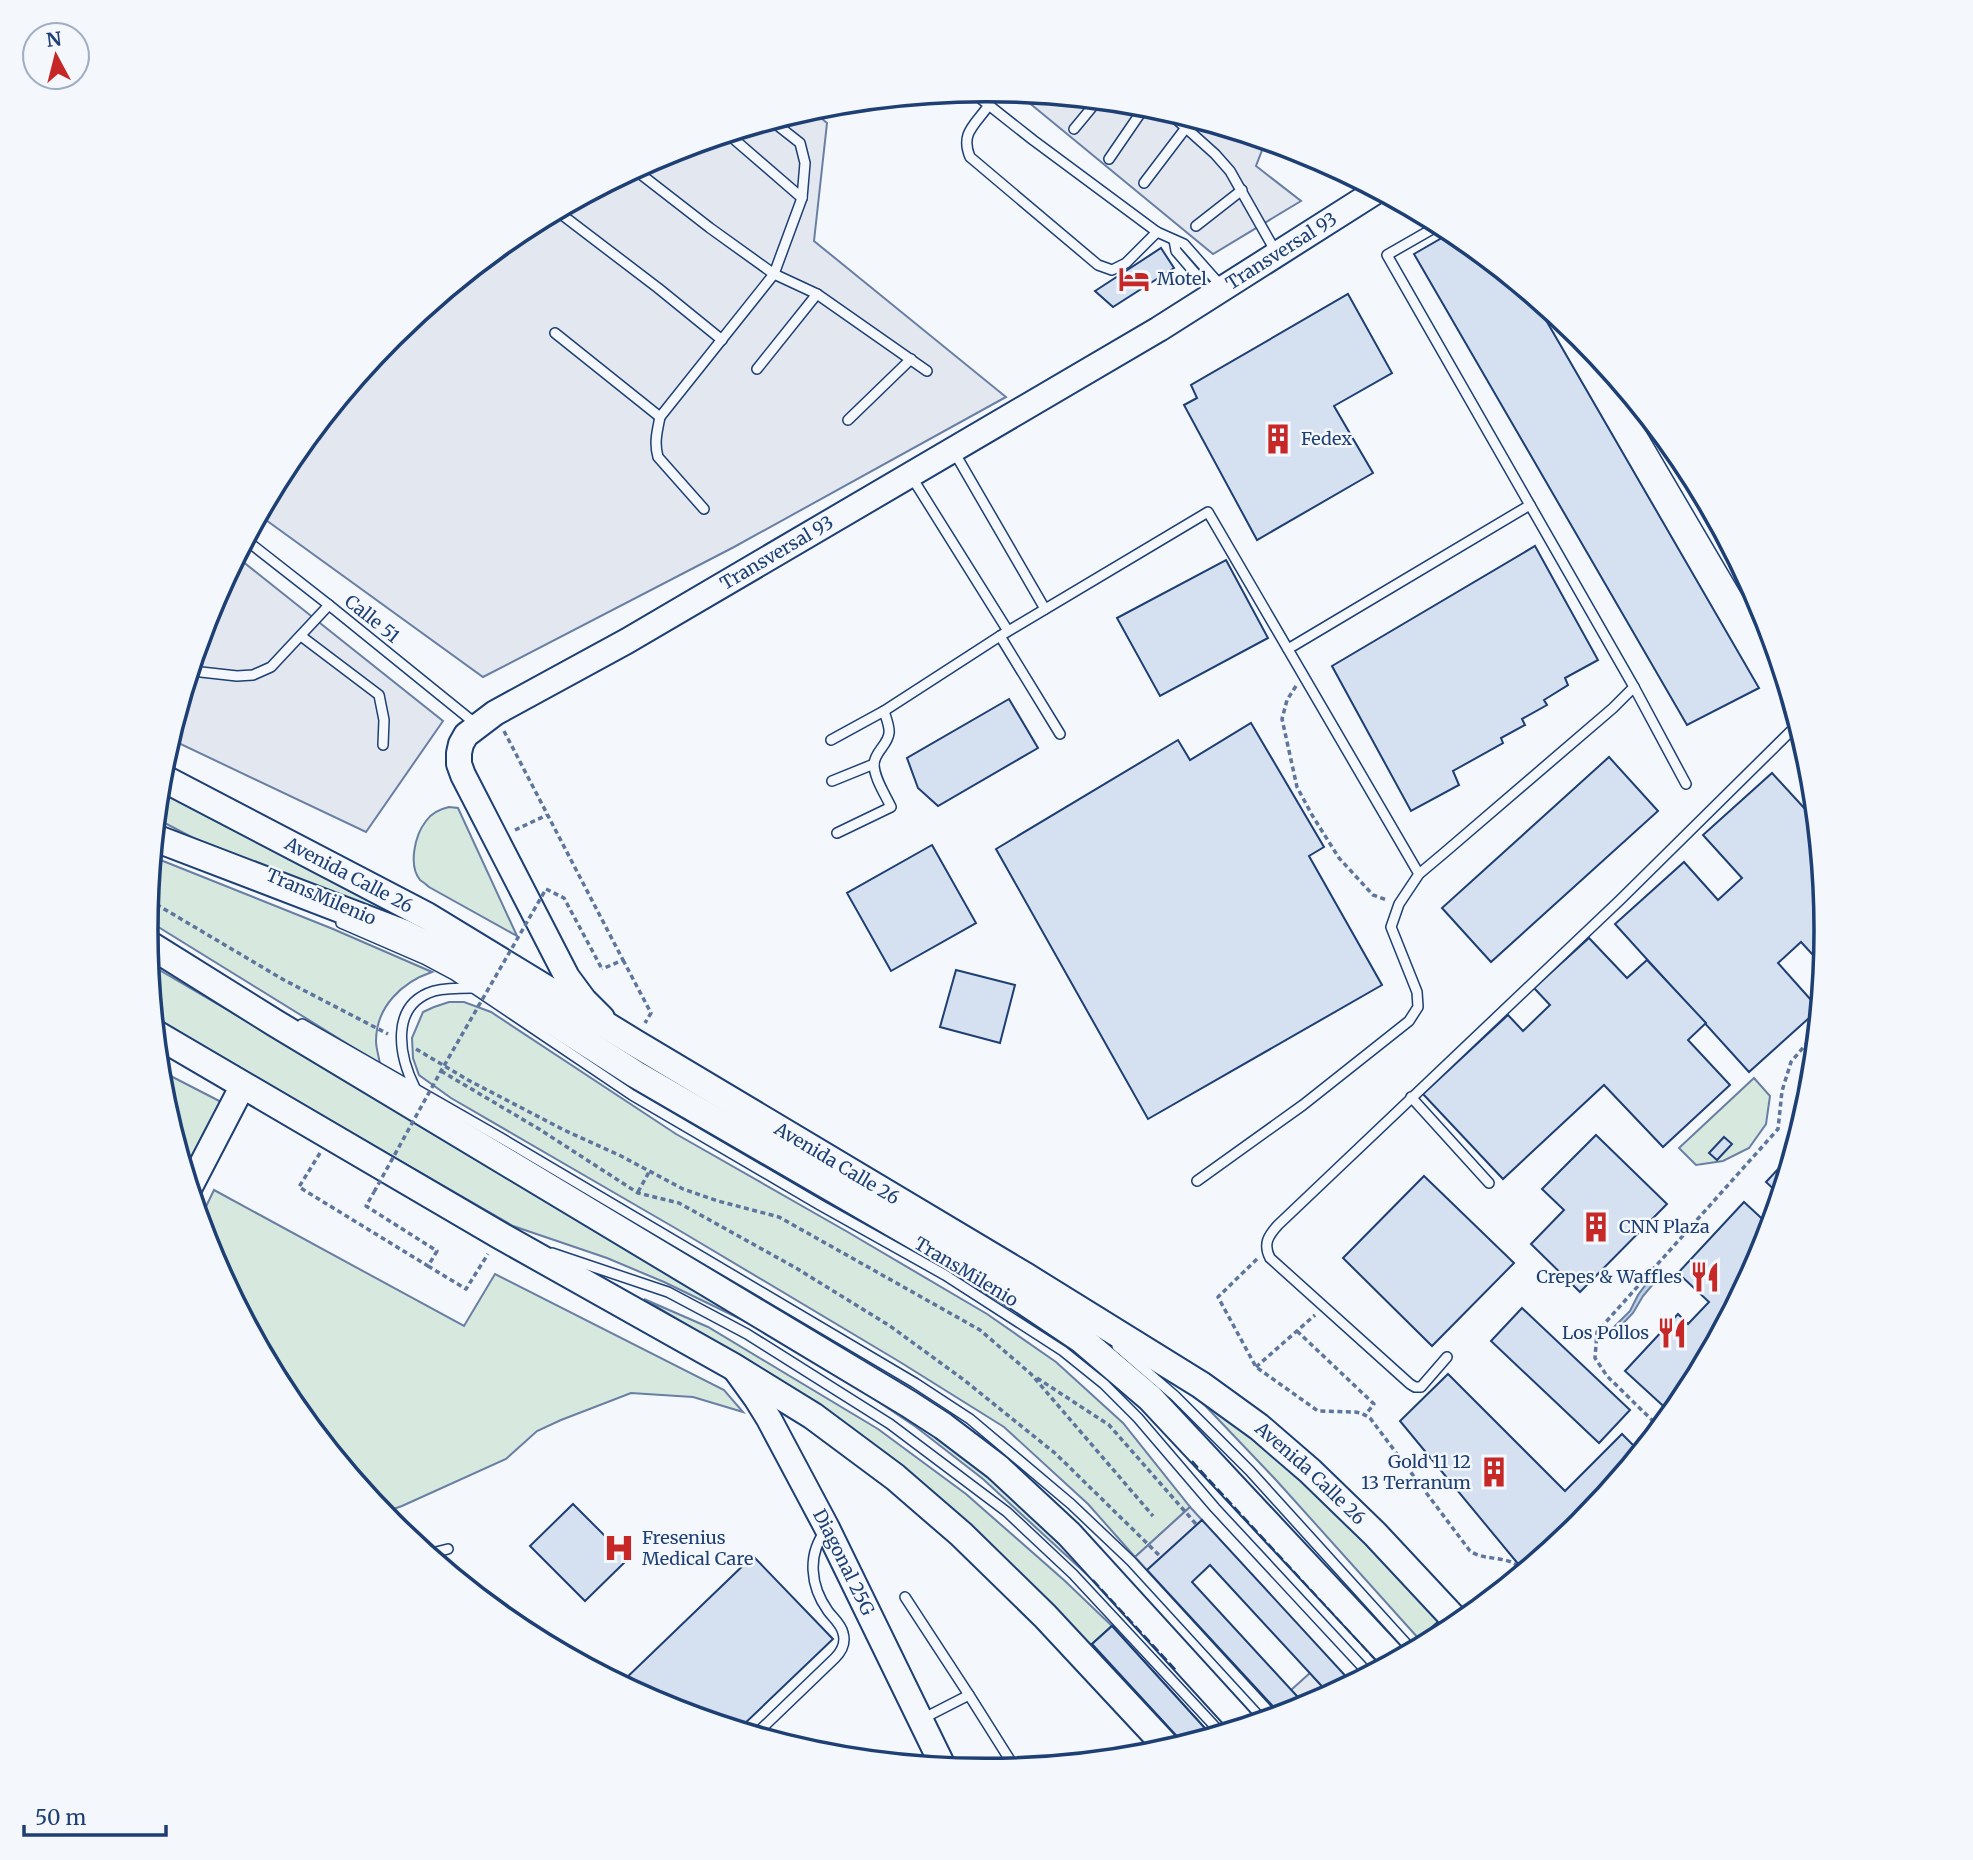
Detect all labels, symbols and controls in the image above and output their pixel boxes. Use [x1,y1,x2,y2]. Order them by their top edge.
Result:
north arrow [21,21,91,91]
text: N [45,26,63,52]
street label: Transversal 93 [1221,207,1341,295]
hotel icon: Motel [1117,262,1151,296]
place label: Motel [1157,267,1207,290]
building icon: Fedex [1261,422,1295,456]
place label: Fedex [1301,427,1352,450]
street label: Transversal 93 [716,511,837,595]
street label: Calle 51 [340,589,405,648]
street label: Avenida Calle 26 [280,831,417,918]
street label: TransMilenio [263,863,380,930]
street label: Avenida Calle 26 [770,1117,904,1209]
building icon: CNN Plaza [1579,1210,1613,1244]
place label: CNN Plaza [1619,1215,1710,1238]
street label: TransMilenio [910,1231,1022,1312]
restaurant icon: Crepes & Waffles [1688,1260,1722,1294]
place label: Crepes & Waffles [1536,1265,1682,1288]
restaurant icon: Los Pollos [1655,1316,1689,1350]
place label: Los Pollos [1562,1321,1649,1344]
street label: Avenida Calle 26 [1250,1416,1371,1529]
place label: Gold 11 12 13 Terranum [1361,1450,1471,1494]
building icon: Gold 11 12 13 Terranum [1477,1455,1511,1489]
street label: Diagonal 25G [808,1505,880,1619]
place label: Fresenius Medical Care [642,1526,753,1570]
hospital icon: Fresenius Medical Care [602,1531,636,1565]
scale bar [24,1794,166,1838]
text: 50 m [35,1804,86,1831]

